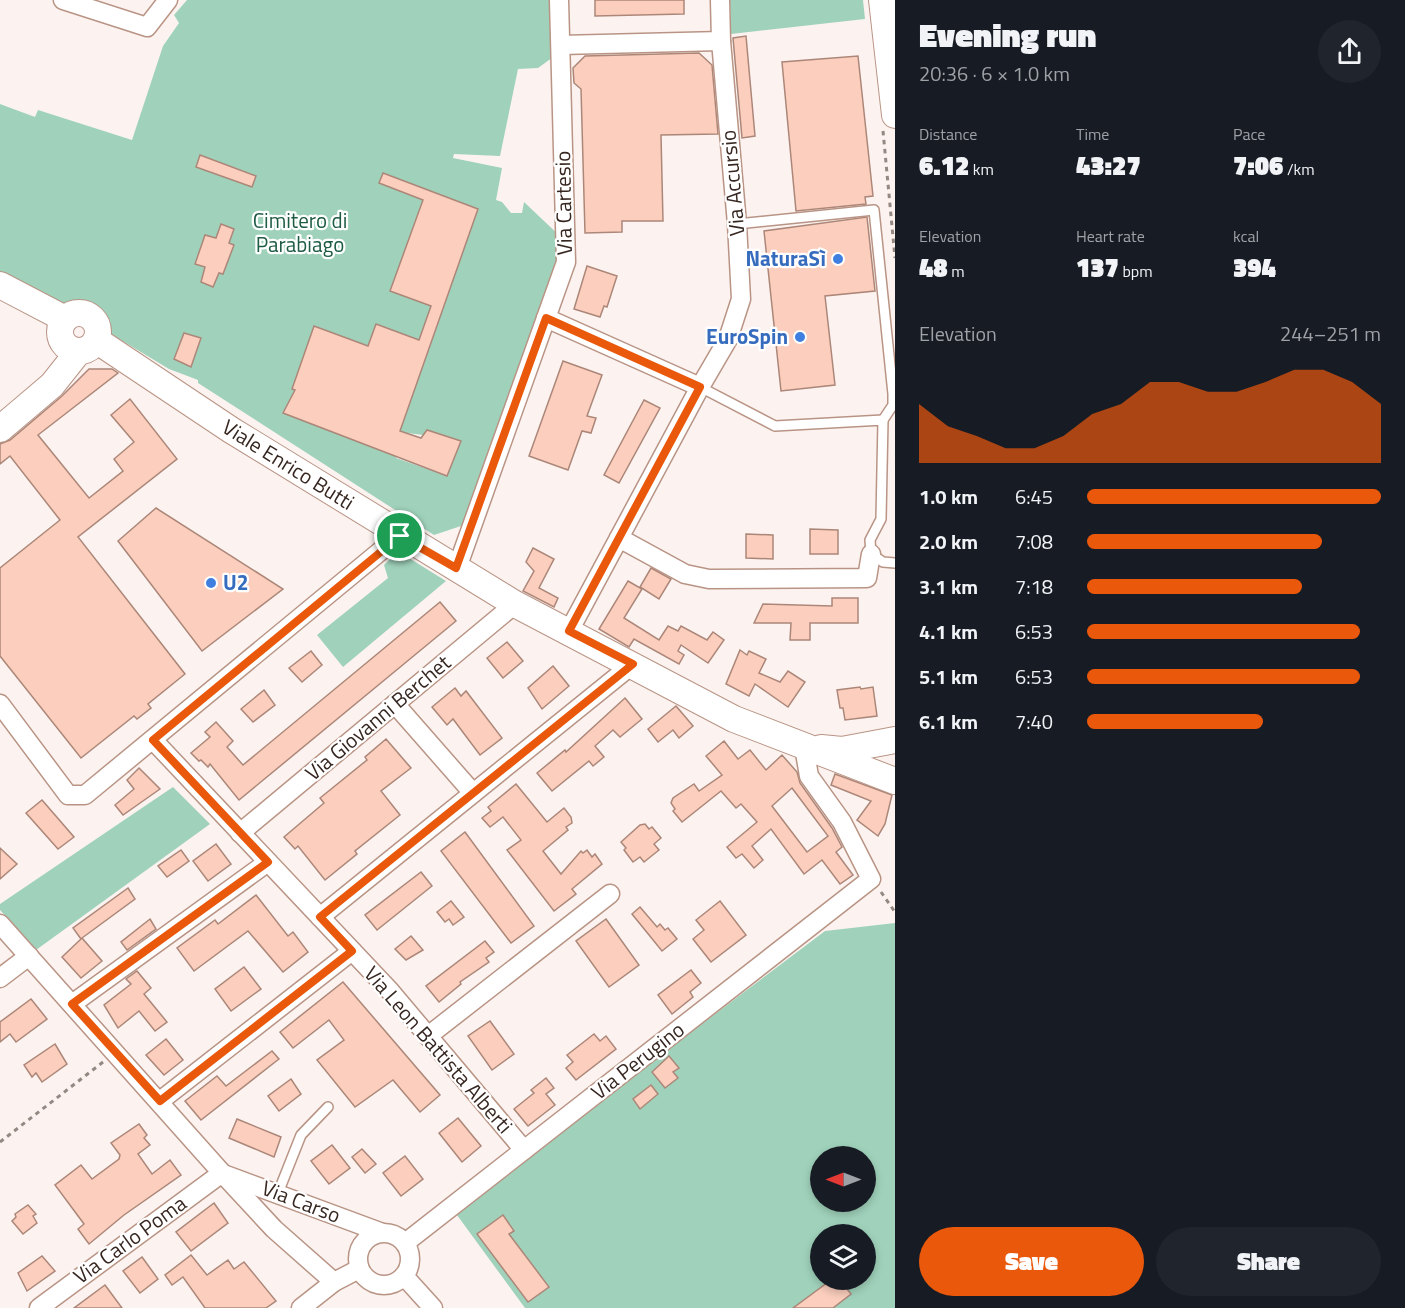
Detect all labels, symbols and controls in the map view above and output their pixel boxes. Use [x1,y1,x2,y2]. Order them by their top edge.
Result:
text: Evening run [919,10,1096,60]
button: share [1318,20,1381,83]
text: 20:36 · 6 × 1.0 km [919,58,1070,89]
text: Distance [919,122,977,146]
text: Time [1076,122,1109,146]
text: Pace [1233,122,1265,146]
street label: Via Accursio [711,129,753,237]
text: 6.12 [919,146,969,185]
text: 43:27 [1076,146,1141,185]
text: 7:06 [1233,146,1283,185]
street label: Via Cartesio [546,150,580,256]
text: km [969,157,994,181]
text: /km [1283,157,1315,181]
park label: Cimitero di Parabiago [253,204,347,260]
text: Elevation [919,224,981,248]
text: Heart rate [1076,224,1145,248]
text: kcal [1233,224,1259,248]
place label: NaturaSì [745,242,826,274]
text: 48 [919,248,948,287]
text: 137 [1076,248,1119,287]
text: 394 [1233,248,1276,287]
marker: NaturaSì [831,252,845,266]
text: m [948,259,965,283]
text: bpm [1119,259,1153,283]
text: Elevation [919,318,997,349]
text: 244–251 m [1280,318,1381,349]
place label: EuroSpin [706,320,788,352]
marker: EuroSpin [793,330,807,344]
street label: Viale Enrico Butti [216,411,361,518]
text: 1.0 km [919,481,978,512]
text: 6:45 [1015,481,1053,512]
pin [374,510,425,561]
icon: arrive [383,519,416,552]
text: 2.0 km [919,526,978,557]
text: 7:08 [1015,526,1053,557]
place label: U2 [223,566,249,598]
text: 3.1 km [919,571,978,602]
text: 7:18 [1015,571,1053,602]
marker: U2 [204,576,218,590]
text: 4.1 km [919,616,978,647]
text: 6:53 [1015,616,1053,647]
street label: Via Giovanni Berchet [298,646,458,788]
text: 5.1 km [919,661,978,692]
text: 6:53 [1015,661,1053,692]
text: 6.1 km [919,706,978,737]
text: 7:40 [1015,706,1053,737]
street label: Via Leon Battista Alberti [357,959,521,1140]
street label: Via Perugino [584,1013,691,1107]
north arrow [810,1146,876,1212]
map controls [810,1146,876,1290]
street label: Via Carso [257,1171,345,1231]
street label: Via Carlo Poma [66,1187,193,1291]
button: layers [810,1224,876,1290]
button: Save [919,1227,1144,1296]
button: Share [1156,1227,1381,1296]

